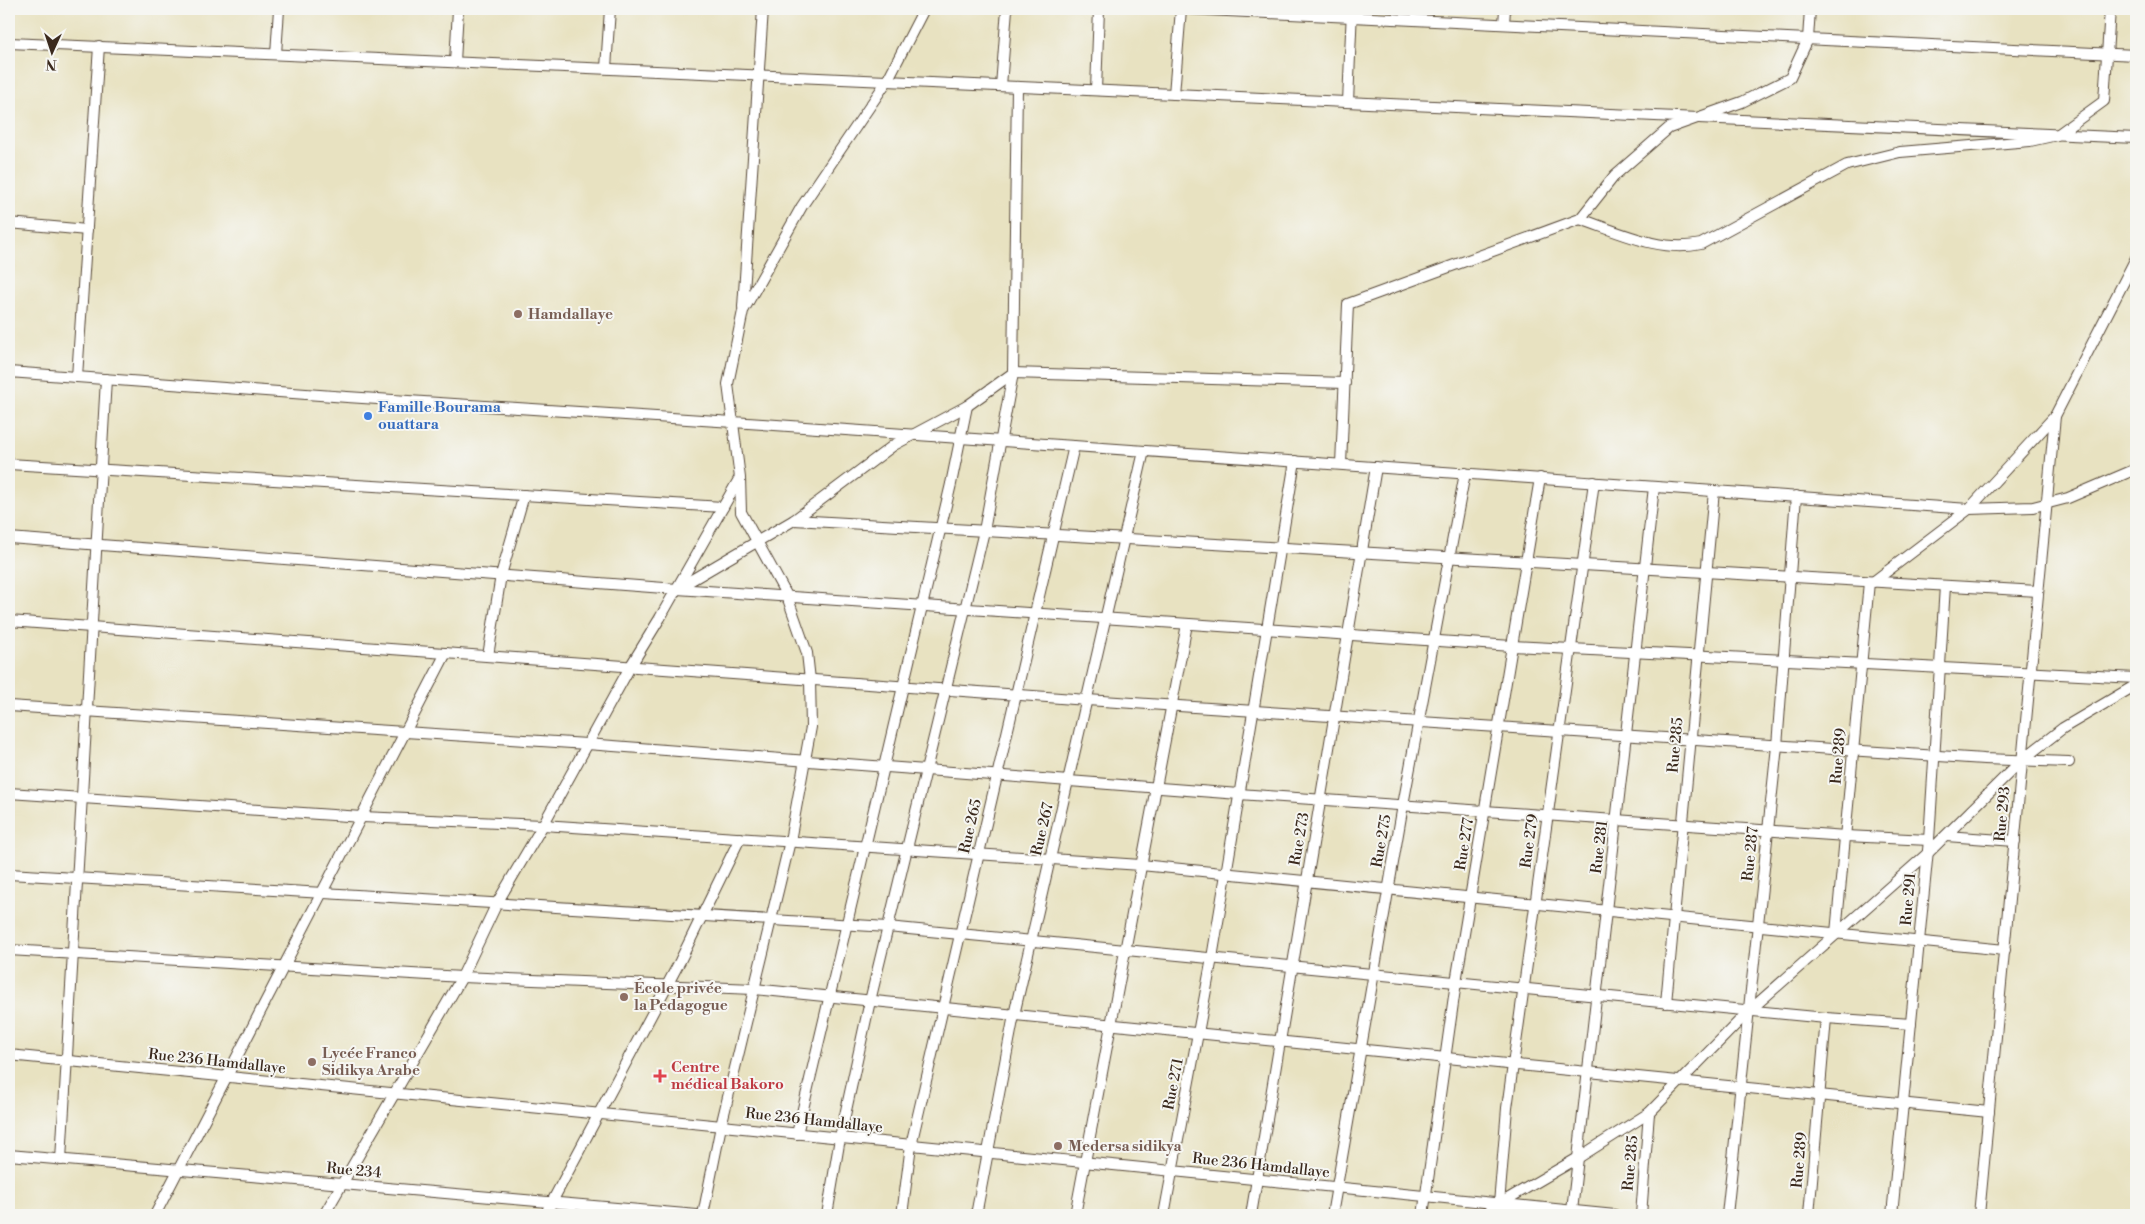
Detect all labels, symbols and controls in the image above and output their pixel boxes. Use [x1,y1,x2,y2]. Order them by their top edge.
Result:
north arrow [28,28,78,78]
text: N [45,55,57,73]
place label: Hamdallaye [528,305,613,324]
marker: Hamdallaye [512,308,524,320]
place label: Famille Bourama ouattara [378,398,502,434]
marker: Famille Bourama ouattara [362,410,374,422]
street label: Rue 285 [1664,717,1687,774]
street label: Rue 289 [1827,727,1850,785]
street label: Rue 293 [1991,786,2014,843]
street label: Rue 265 [955,797,986,855]
street label: Rue 267 [1027,800,1058,858]
street label: Rue 273 [1285,811,1314,867]
street label: Rue 275 [1367,813,1396,869]
street label: Rue 279 [1516,813,1543,869]
street label: Rue 277 [1451,816,1478,872]
street label: Rue 281 [1587,819,1612,875]
street label: Rue 287 [1738,825,1763,882]
street label: Rue 291 [1897,871,1920,926]
place label: École privée la Pedagogue [634,978,728,1015]
marker: École privée la Pedagogue [618,991,630,1003]
place label: Lycée Franco Sidikya Arabe [322,1044,420,1080]
street label: Rue 236 Hamdallaye [147,1045,287,1078]
marker: Lycée Franco Sidikya Arabe [306,1056,318,1068]
street label: Rue 271 [1159,1056,1188,1112]
place label: Centre médical Bakoro [671,1058,784,1094]
marker: Centre médical Bakoro [653,1069,667,1083]
street label: Rue 236 Hamdallaye [744,1104,884,1137]
street label: Rue 289 [1788,1131,1811,1189]
street label: Rue 285 [1619,1135,1642,1192]
place label: Medersa sidikya [1068,1137,1183,1156]
marker: Medersa sidikya [1052,1140,1064,1152]
street label: Rue 236 Hamdallaye [1191,1149,1331,1182]
street label: Rue 234 [325,1159,383,1182]

